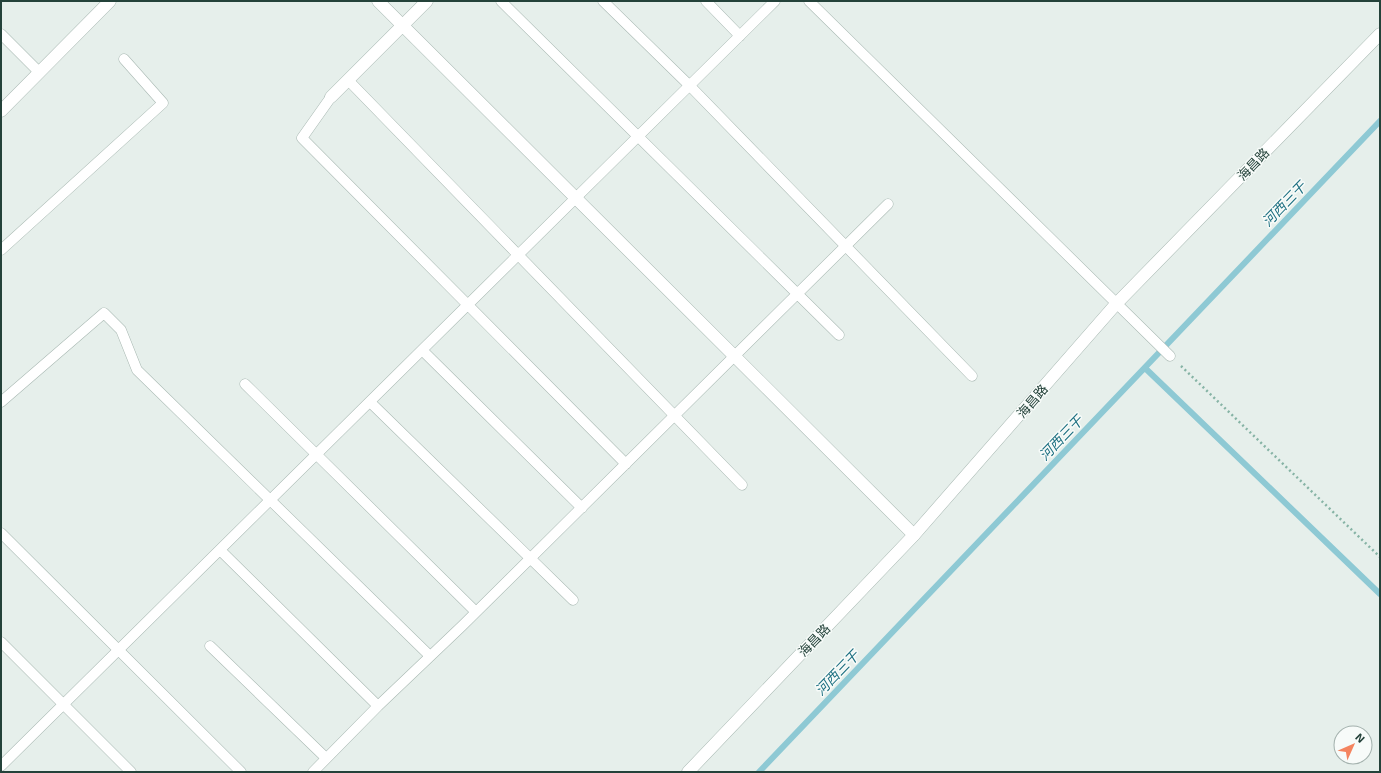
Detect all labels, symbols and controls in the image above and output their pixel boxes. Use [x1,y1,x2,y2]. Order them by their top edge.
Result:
street label: 海昌路 [1234,144,1272,184]
water label: 河西三干 [1258,176,1311,230]
street label: 海昌路 [1013,381,1051,421]
water label: 河西三干 [1035,410,1088,464]
street label: 海昌路 [795,620,833,660]
water label: 河西三干 [811,645,864,699]
north arrow [1333,725,1373,765]
text: N [1353,730,1368,745]

